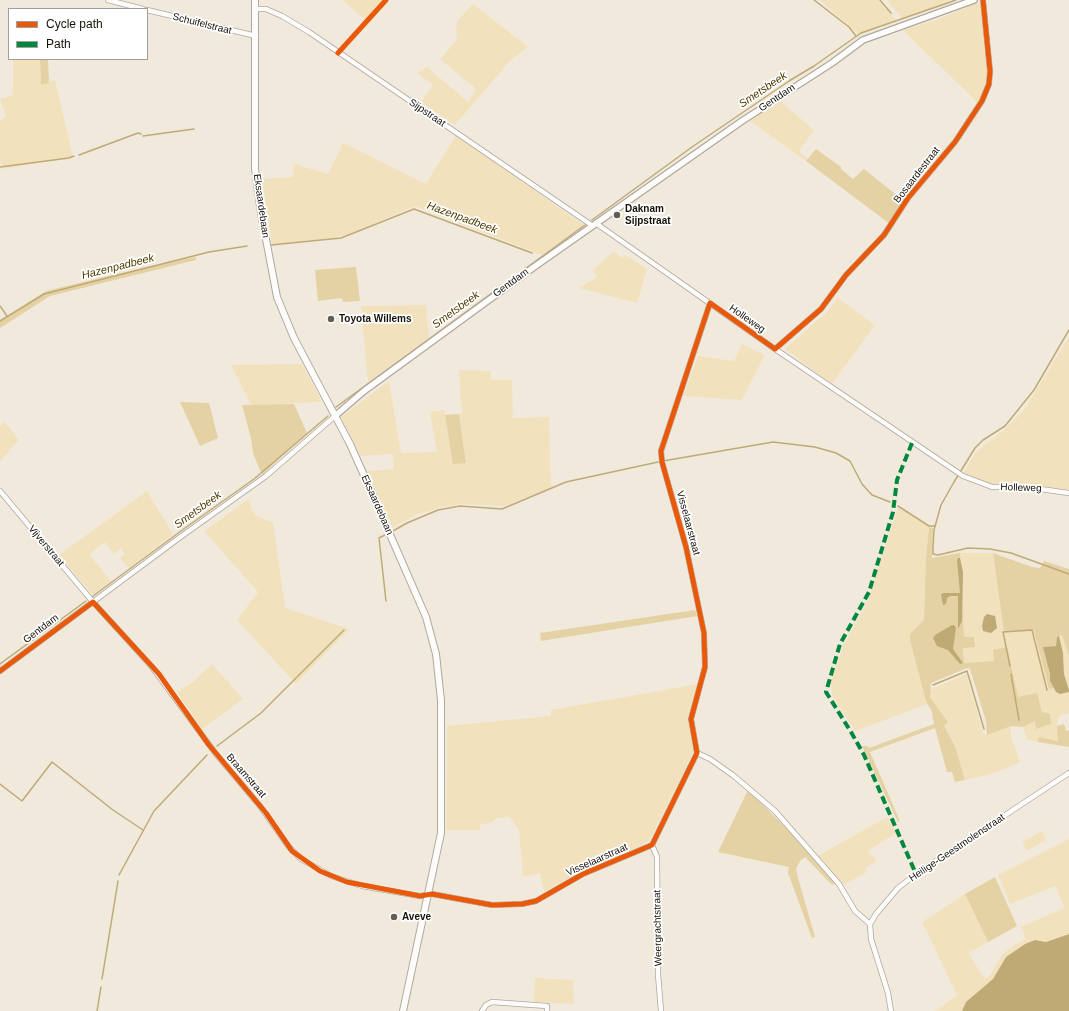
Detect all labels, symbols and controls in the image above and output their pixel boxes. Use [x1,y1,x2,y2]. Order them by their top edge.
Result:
legend [8,8,148,60]
street label: Schuifelstraat [171,11,233,37]
text: Cycle path [46,17,103,31]
text: Path [46,37,71,51]
water label: Smetsbeek [736,69,790,111]
street label: Gentdam [757,82,797,114]
street label: Sijpstraat [406,96,448,130]
street label: Bosaardestraat [891,145,943,205]
street label: Eksaardebaan [251,173,271,239]
water label: Hazenpadbeek [425,199,499,237]
place label: Daknam Sijpstraat [625,203,671,226]
marker: Daknam Sijpstraat [612,210,622,220]
water label: Hazenpadbeek [81,252,155,282]
street label: Gentdam [491,266,531,300]
water label: Smetsbeek [430,288,482,332]
street label: Holleweg [727,302,767,336]
place label: Toyota Willems [339,313,412,325]
marker: Toyota Willems [326,314,336,324]
street label: Eksaardebaan [358,473,396,537]
street label: Holleweg [1000,481,1042,495]
water label: Smetsbeek [172,488,224,532]
street label: Visselaarstraat [674,490,702,556]
street label: Vijverstraat [25,523,67,569]
street label: Gentdam [21,612,61,646]
street label: Braamstraat [224,752,268,800]
street label: Heilige-Geestmolenstraat [907,811,1007,885]
street label: Visselaarstraat [564,841,630,879]
street label: Weergrachtstraat [651,890,665,966]
place label: Aveve [402,911,431,923]
marker: Aveve [389,912,399,922]

